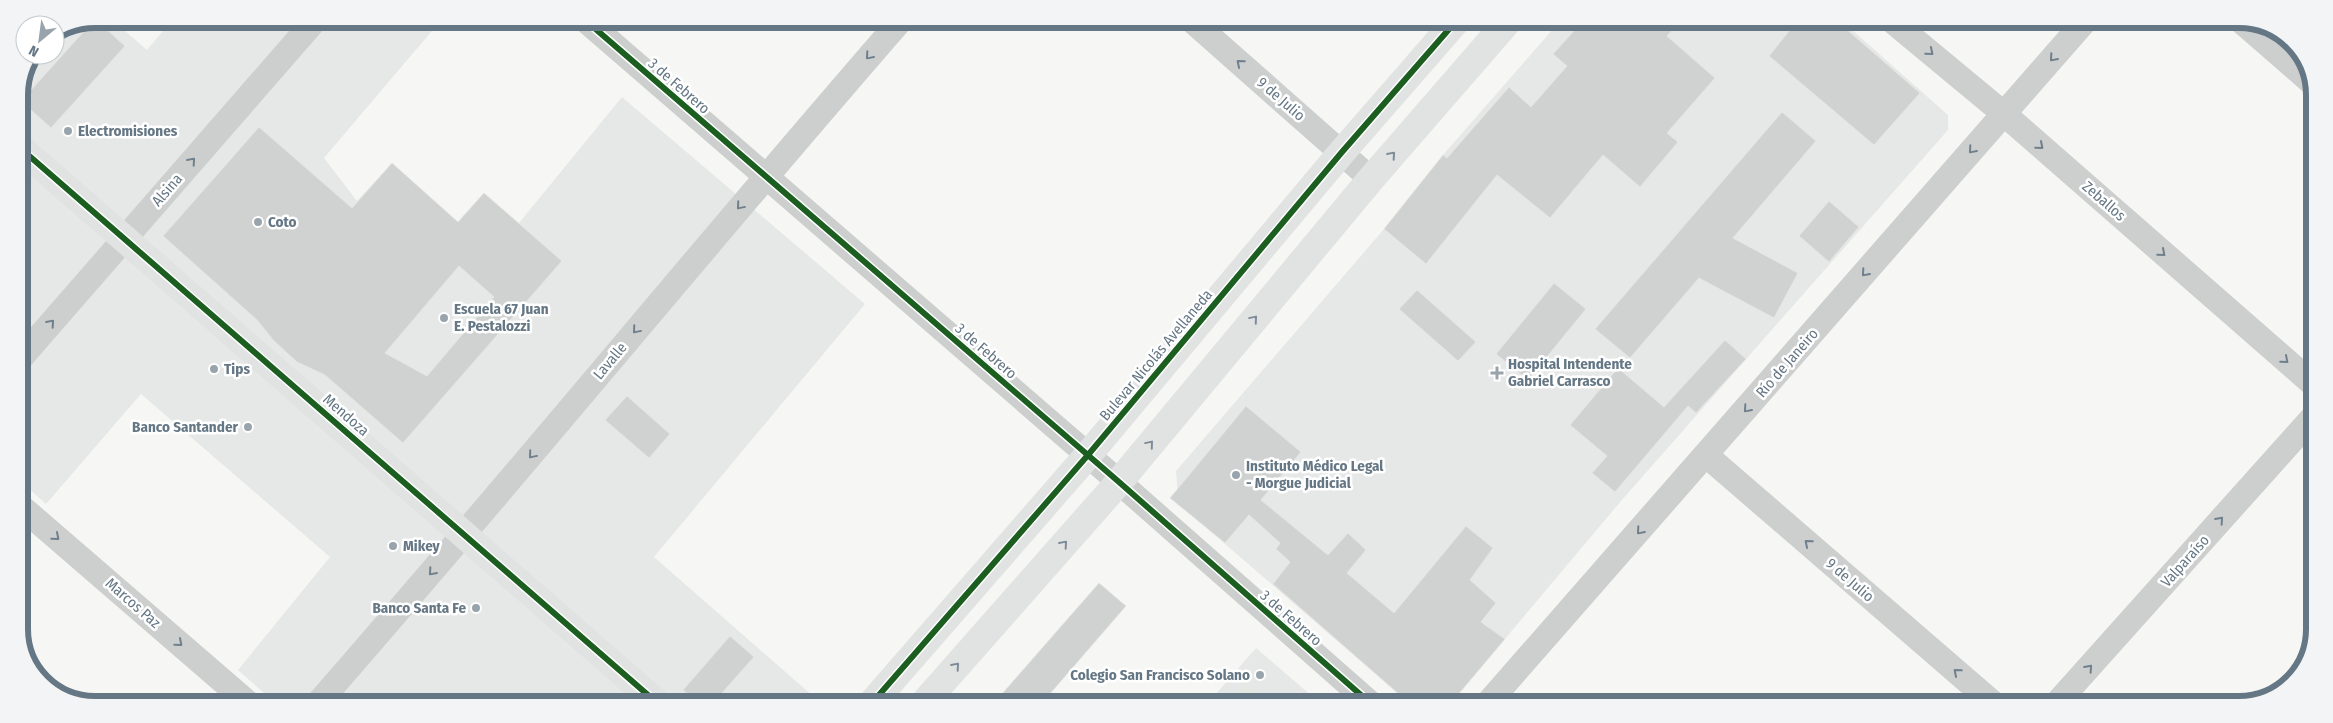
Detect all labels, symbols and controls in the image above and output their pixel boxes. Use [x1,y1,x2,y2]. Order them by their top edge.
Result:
north arrow [15,15,65,65]
text: N [26,41,42,60]
one-way arrow [1924,47,1933,55]
one-way arrow [866,51,875,60]
one-way arrow [2050,52,2059,61]
street label: 3 de Febrero [645,54,714,118]
one-way arrow [1236,60,1245,69]
street label: 9 de Julio [1253,73,1309,125]
place label: Electromisiones [78,122,178,140]
marker: Electromisiones [62,125,74,137]
one-way arrow [2035,140,2044,149]
one-way arrow [1968,145,1977,154]
one-way arrow [1387,151,1396,160]
one-way arrow [186,158,195,167]
street label: Alsina [148,170,186,210]
street label: Zeballos [2079,177,2129,225]
one-way arrow [737,200,746,209]
place label: Coto [268,213,297,231]
marker: Coto [252,216,264,228]
one-way arrow [2157,247,2166,256]
one-way arrow [1862,267,1871,276]
street label: Bulevar Nicolás Avellaneda [1096,286,1216,424]
place label: Escuela 67 Juan E. Pestalozzi [454,300,549,335]
marker: Escuela 67 Juan E. Pestalozzi [438,312,450,324]
one-way arrow [1249,316,1258,325]
street label: 3 de Febrero [952,319,1021,383]
one-way arrow [45,320,54,329]
one-way arrow [632,325,641,334]
street label: Río de Janeiro [1752,325,1822,401]
street label: Lavalle [589,339,631,383]
one-way arrow [2279,354,2288,363]
place label: Hospital Intendente Gabriel Carrasco [1508,355,1632,390]
place label: Tips [224,360,250,378]
marker: Tips [208,363,220,375]
marker: Hospital Intendente Gabriel Carrasco [1490,366,1504,380]
street label: Mendoza [319,390,373,440]
one-way arrow [1745,403,1753,412]
place label: Banco Santander [132,418,239,436]
marker: Banco Santander [242,421,254,433]
one-way arrow [1145,441,1154,450]
one-way arrow [529,449,537,458]
place label: Instituto Médico Legal - Morgue Judicial [1246,457,1384,492]
marker: Instituto Médico Legal - Morgue Judicial [1230,469,1242,481]
one-way arrow [2215,517,2224,526]
one-way arrow [1637,526,1646,535]
one-way arrow [50,531,59,540]
street label: Valparaíso [2157,531,2213,591]
place label: Mikey [403,537,441,555]
one-way arrow [1804,539,1813,548]
marker: Mikey [387,540,399,552]
one-way arrow [1058,541,1067,550]
street label: 9 de Julio [1822,554,1878,606]
one-way arrow [430,566,438,575]
street label: Marcos Paz [102,574,164,632]
street label: 3 de Febrero [1257,586,1326,650]
place label: Banco Santa Fe [372,599,466,617]
marker: Banco Santa Fe [470,602,482,614]
one-way arrow [173,637,182,646]
one-way arrow [951,663,960,672]
one-way arrow [2083,664,2092,673]
place label: Colegio San Francisco Solano [1070,666,1250,684]
marker: Colegio San Francisco Solano [1254,669,1266,681]
one-way arrow [1954,669,1963,678]

